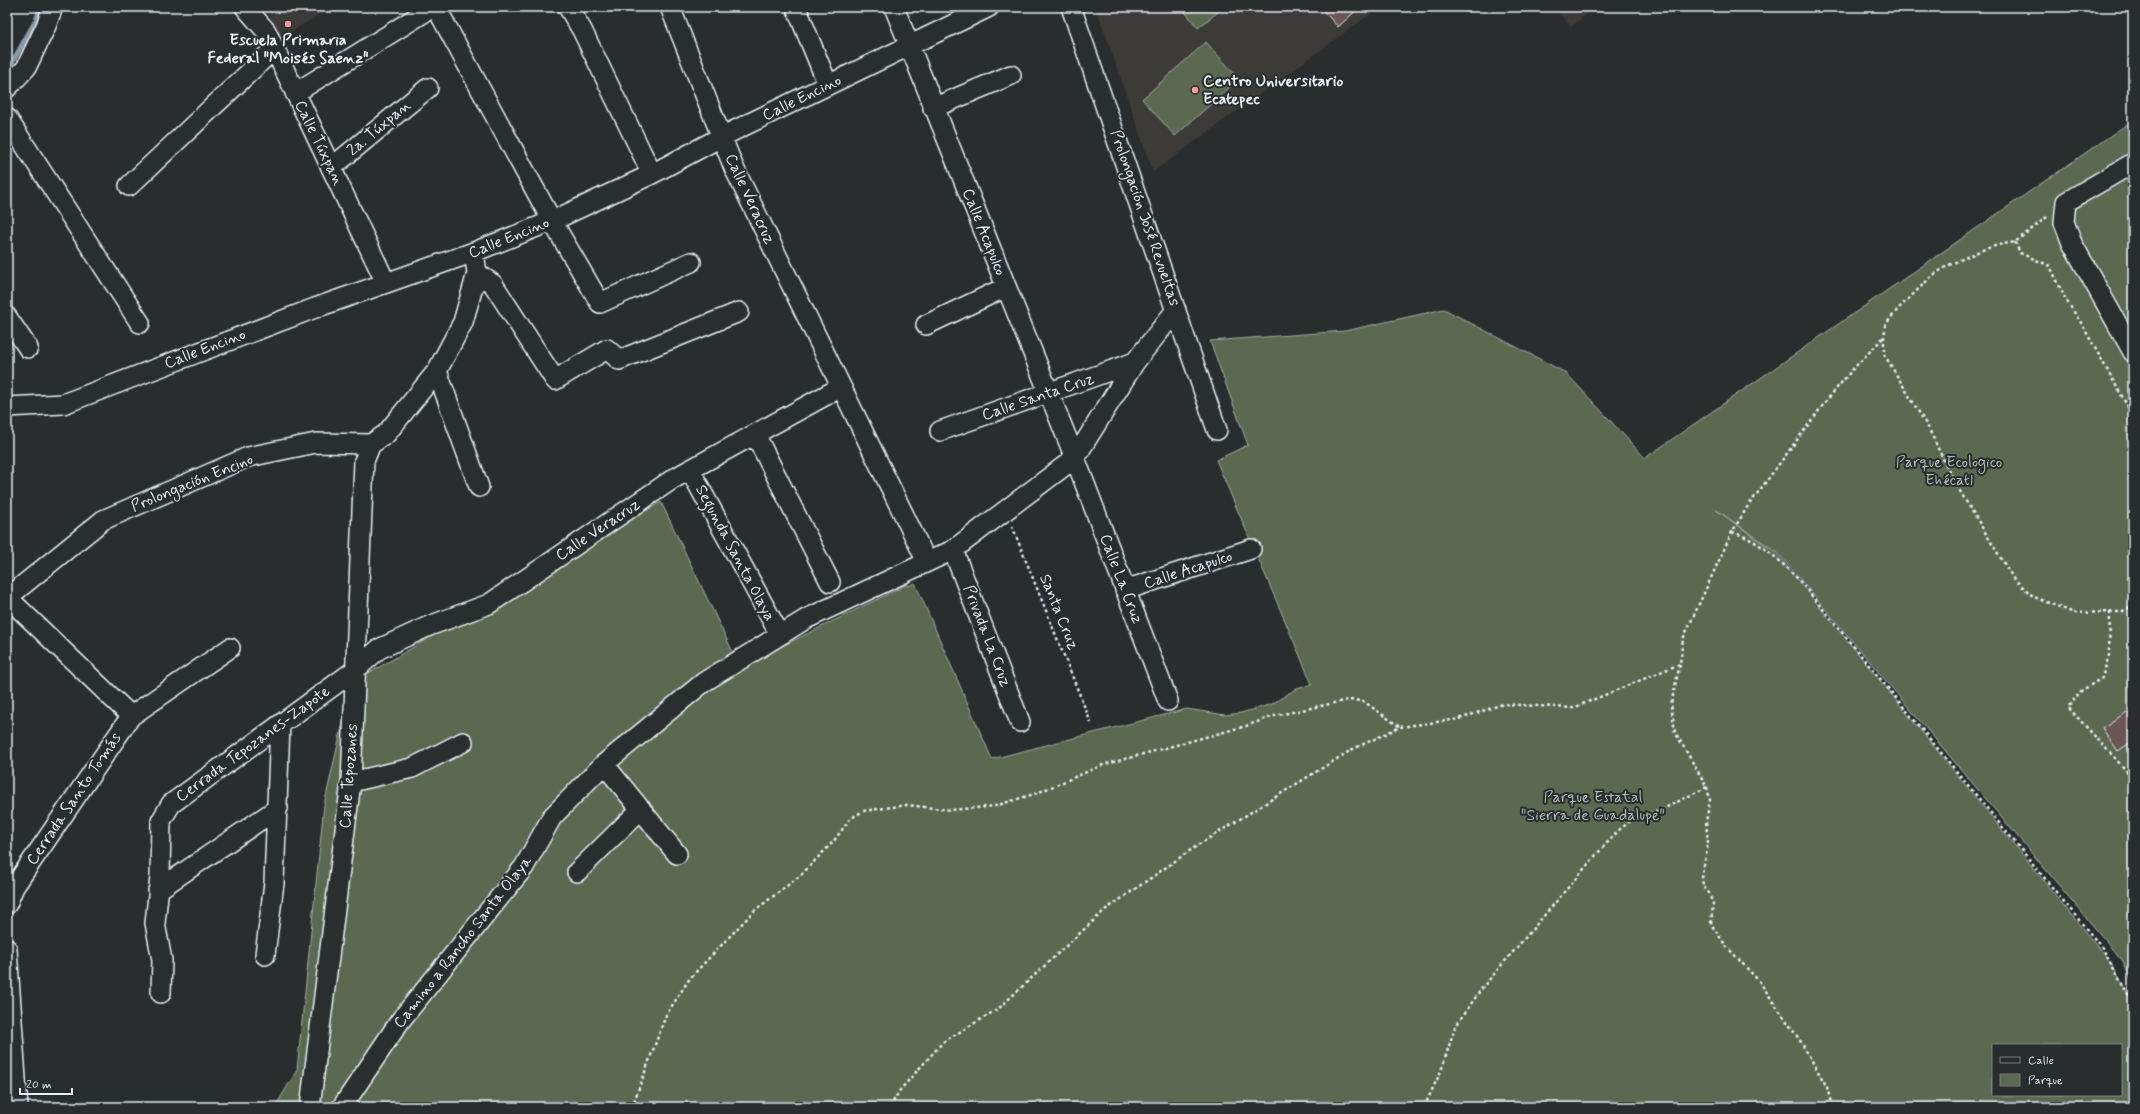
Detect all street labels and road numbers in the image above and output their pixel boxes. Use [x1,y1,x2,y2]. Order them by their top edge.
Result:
street label: Calle Encino [759,70,845,126]
street label: 2a. Túxpan [343,95,416,161]
street label: Calle Túxpan [289,97,349,189]
street label: Prolongación José Revueltas [1104,127,1185,309]
street label: Calle Veracruz [720,150,780,248]
street label: Calle Acapulco [957,185,1011,279]
street label: Calle Encino [465,212,553,264]
street label: Calle Encino [161,324,249,374]
street label: Calle Santa Cruz [979,368,1097,426]
street label: Prolongación Encino [128,449,257,518]
street label: Segunda Santa Olaya [689,481,780,625]
street label: Calle Veracruz [552,494,645,566]
street label: Calle La Cruz [1094,531,1148,627]
street label: Calle Acapulco [1141,546,1235,594]
street label: Santa Cruz [1034,571,1084,653]
street label: Privada La Cruz [958,582,1016,690]
street label: Cerrada Tepozanes-Zapote [172,681,335,807]
street label: Calle Tepozanes [335,723,363,829]
street label: Cerrada Santo Tomás [22,729,126,869]
street label: Camino a Rancho Santa Olaya [389,851,537,1033]

